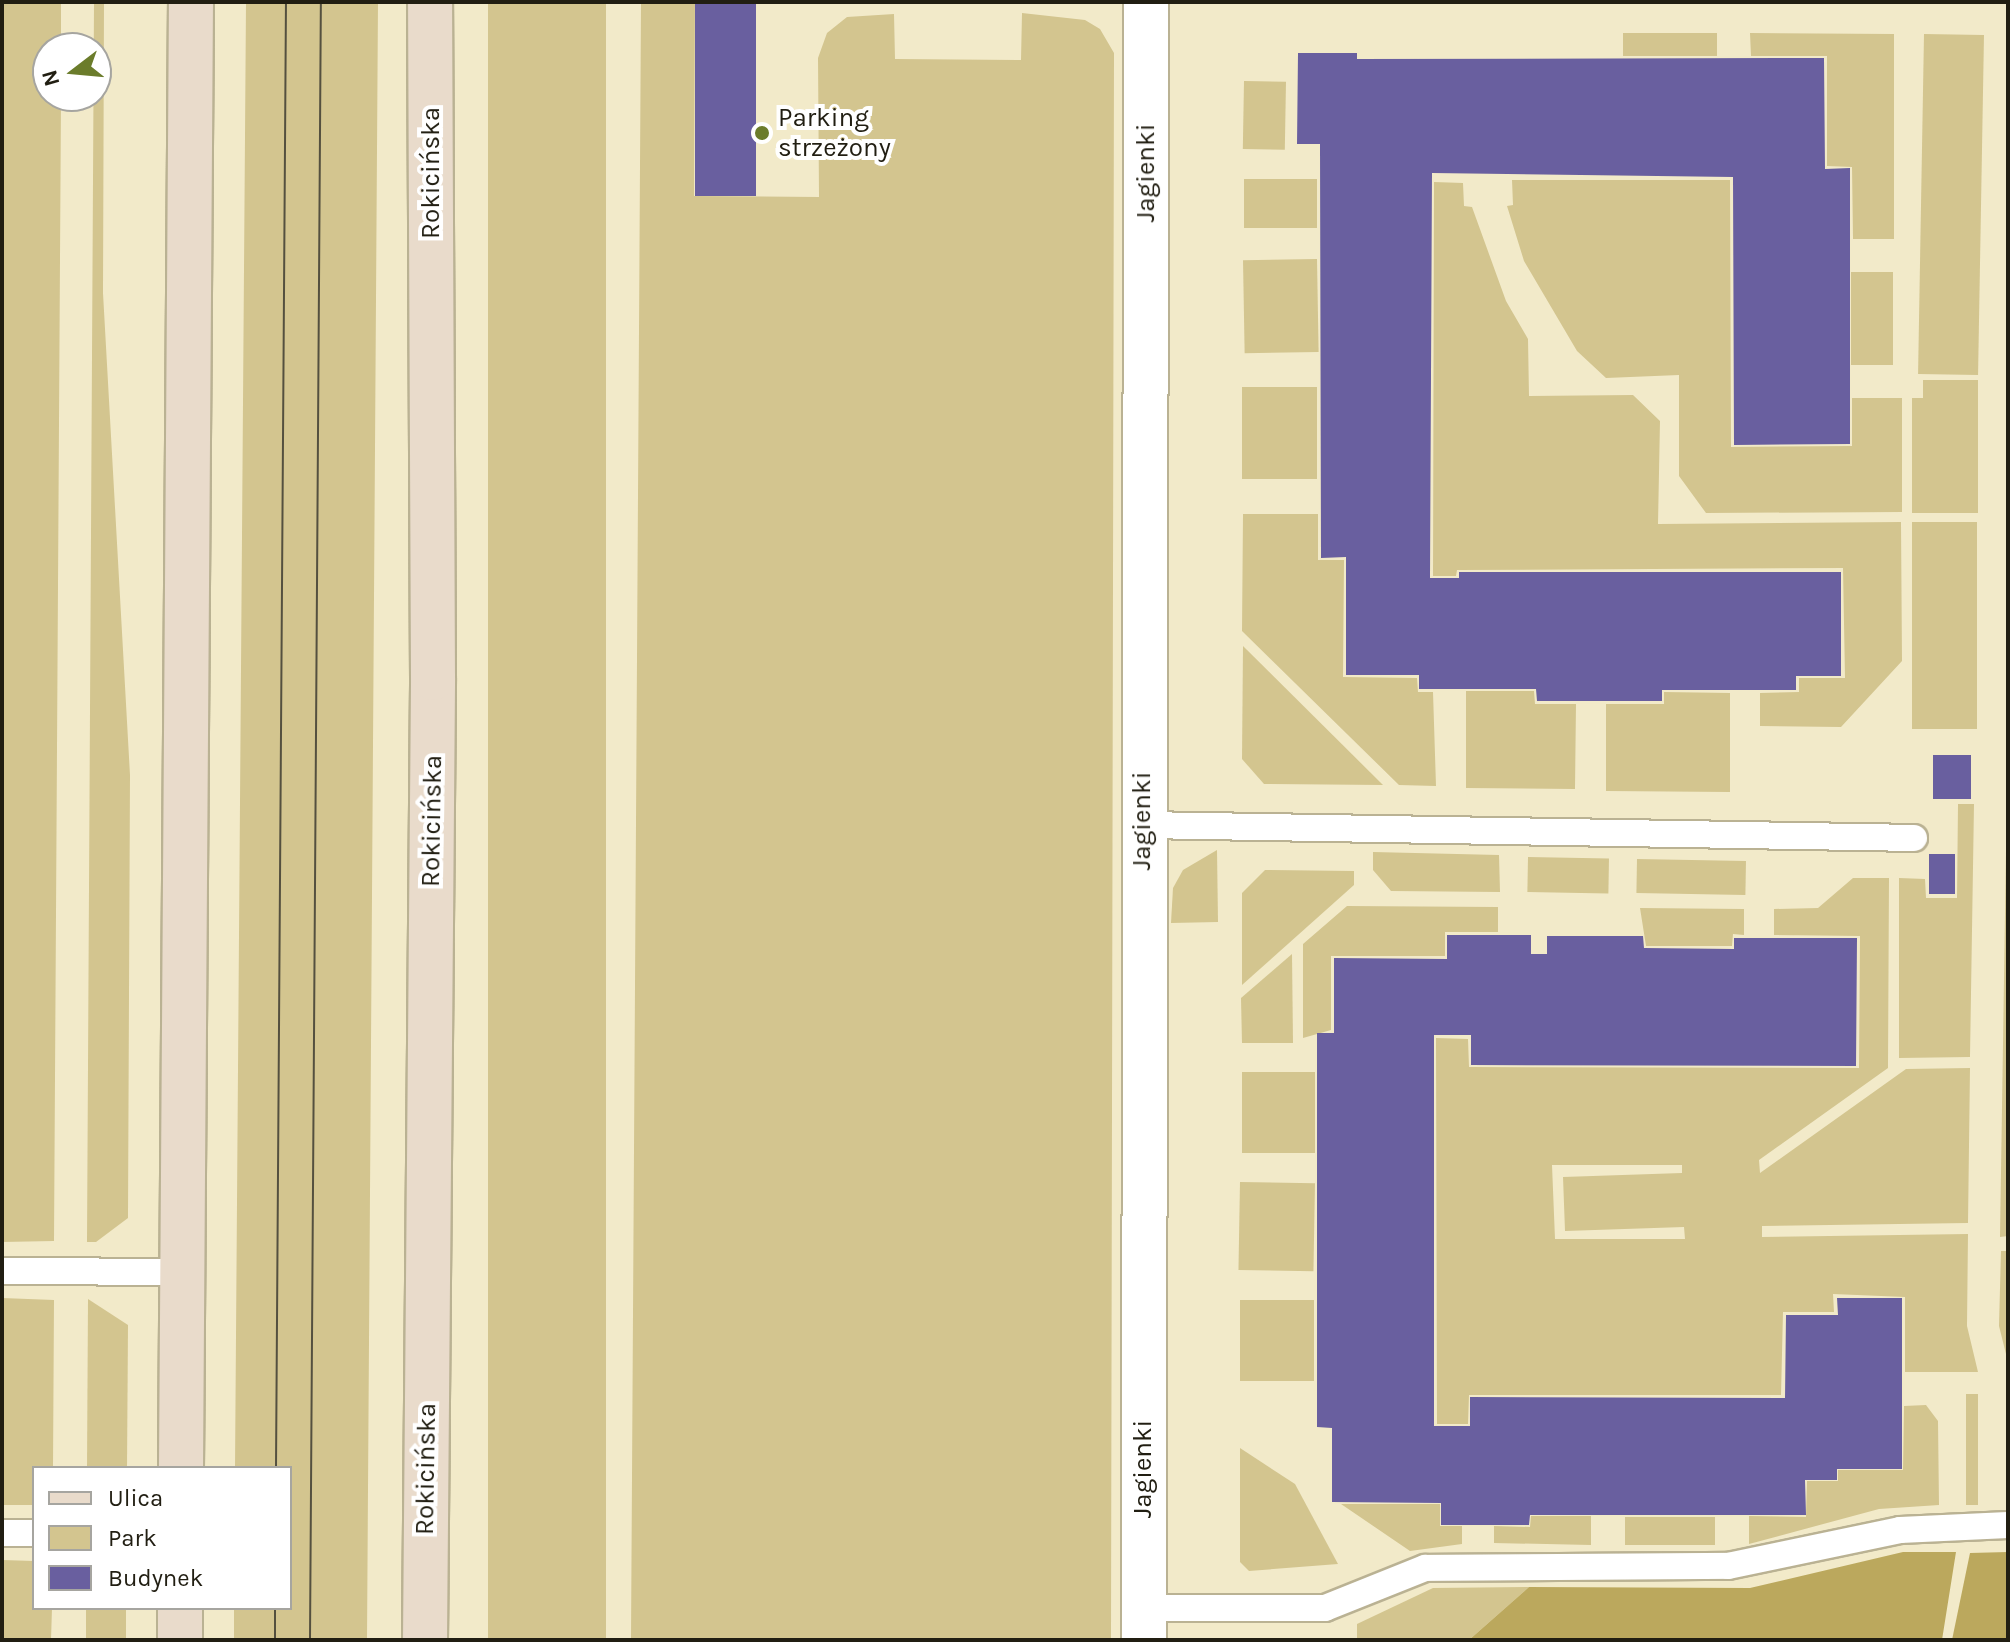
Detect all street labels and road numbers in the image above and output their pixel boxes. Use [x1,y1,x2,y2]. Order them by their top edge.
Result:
street label: Rokicińska [415,107,447,239]
street label: Jagienki [1130,124,1162,222]
street label: Rokicińska [415,755,449,887]
street label: Jagienki [1126,772,1158,870]
street label: Rokicińska [409,1403,443,1535]
street label: Jagienki [1127,1420,1159,1518]

